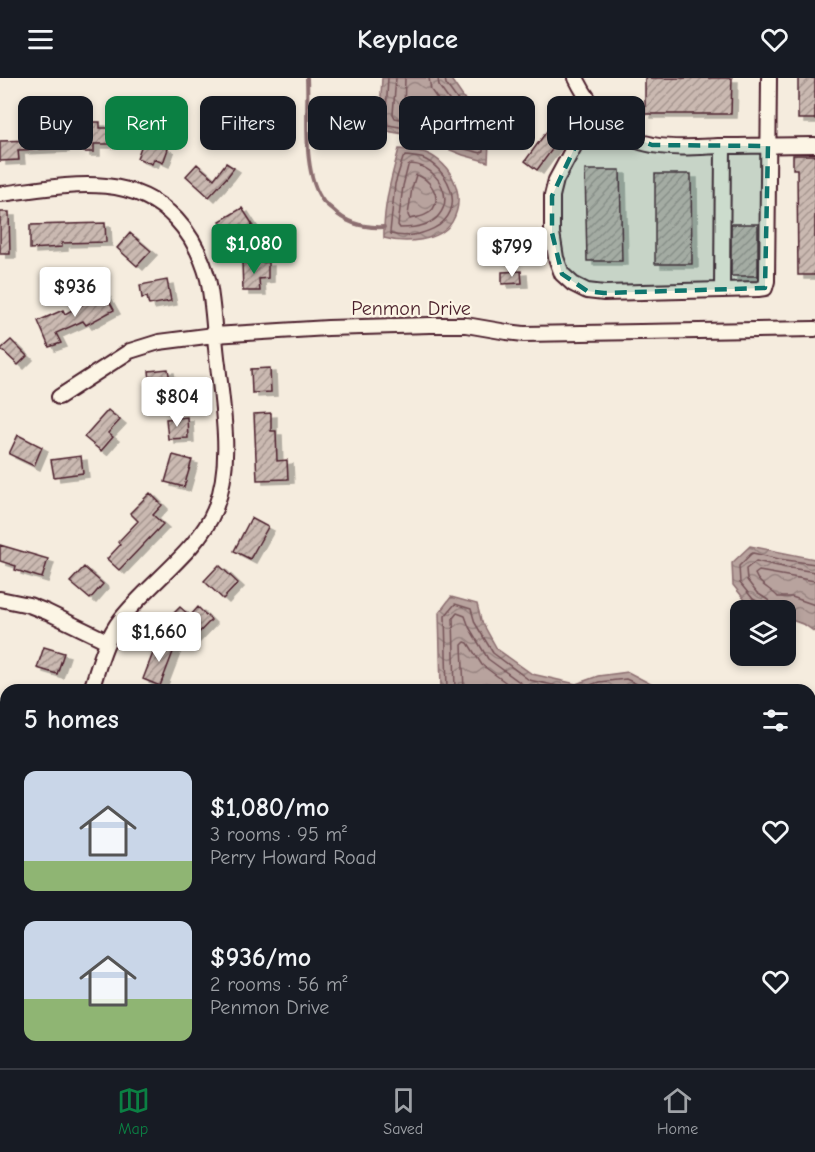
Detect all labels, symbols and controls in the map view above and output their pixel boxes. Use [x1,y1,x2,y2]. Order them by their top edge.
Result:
icon: menu [24,23,57,56]
icon: heart [758,23,791,56]
text: Keyplace [357,24,458,55]
chip: Buy [18,96,93,150]
chip: Rent [105,96,188,150]
chip: Filters [200,96,296,150]
chip: New [308,96,387,150]
chip: Apartment [399,96,535,150]
chip: House [547,96,645,150]
pin: $1,080 [205,224,303,275]
pin: $799 [476,227,548,278]
text: $1,080 [226,232,282,255]
text: $799 [491,235,533,258]
pin: $936 [39,267,111,318]
text: $936 [54,275,96,298]
street label: Penmon Drive [351,297,471,320]
pin: $804 [141,377,213,428]
text: $804 [155,385,199,408]
map controls [730,600,796,666]
button: layers [730,600,796,666]
pin: $1,660 [110,612,208,663]
text: $1,660 [131,620,187,643]
icon: filters [759,704,792,737]
text: 5 homes [24,705,119,735]
text: $1,080/mo [210,793,329,823]
icon: home [72,795,144,867]
icon: heart [759,815,792,848]
text: 3 rooms · 95 m² [210,823,347,846]
text: Perry Howard Road [210,846,376,869]
text: $936/mo [210,943,311,973]
icon: home [72,945,144,1017]
icon: heart [759,965,792,998]
text: 2 rooms · 56 m² [210,973,348,996]
text: Penmon Drive [210,996,329,1019]
tab: Map [117,1084,150,1138]
tab: Saved [383,1084,423,1138]
tab: Home [657,1084,698,1138]

